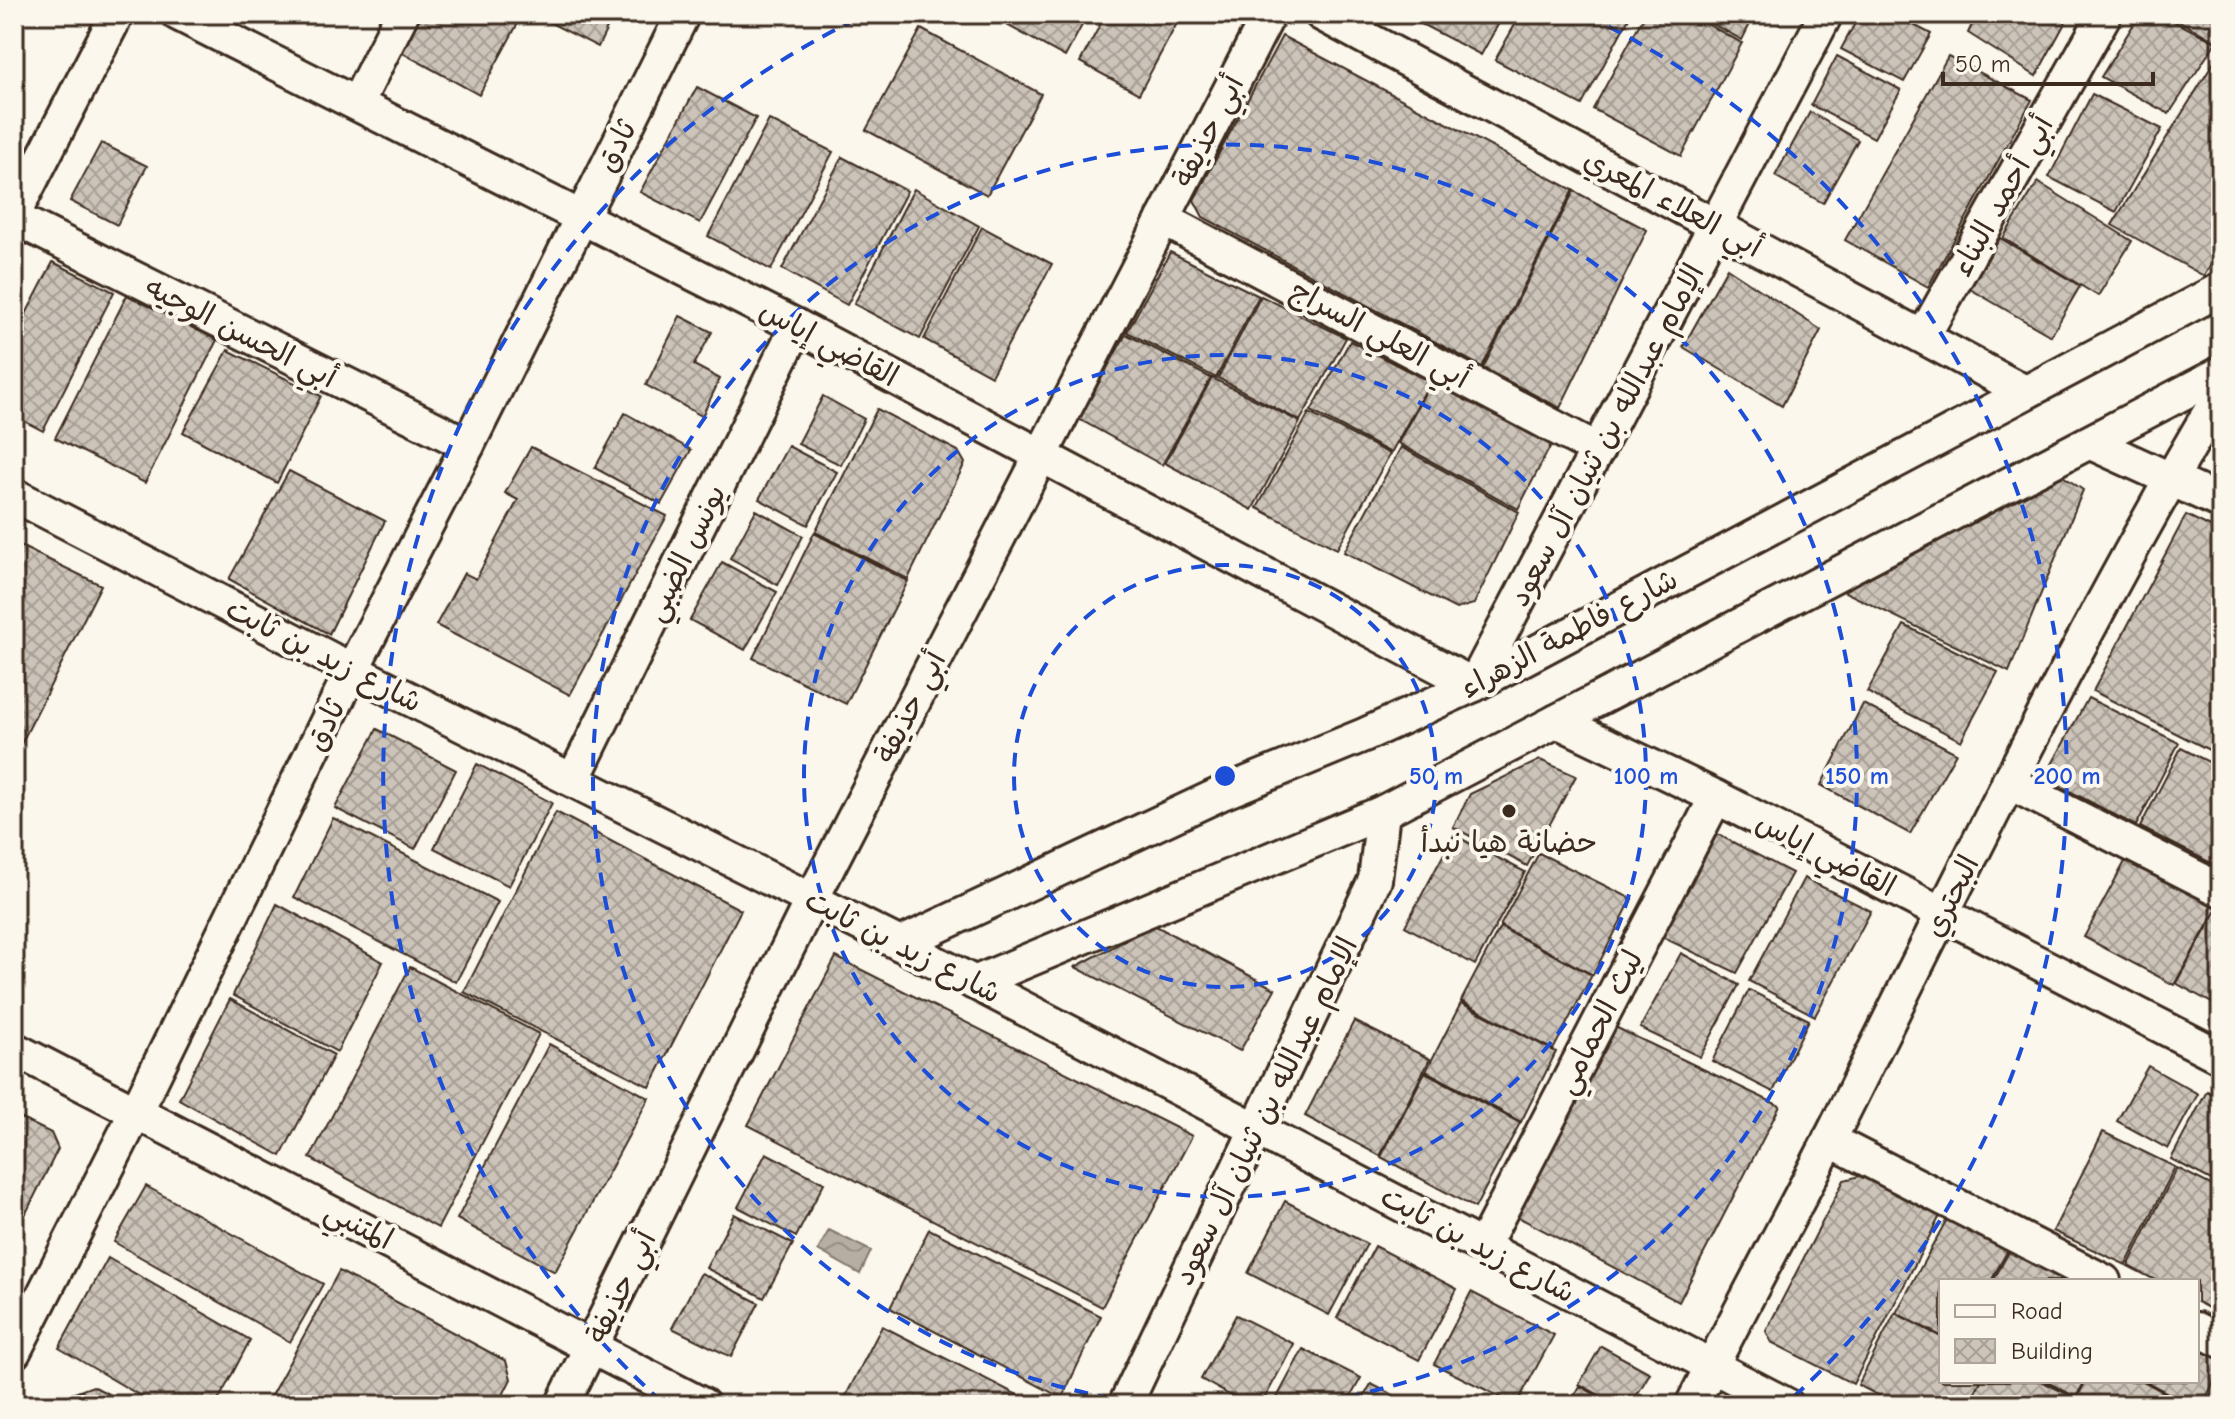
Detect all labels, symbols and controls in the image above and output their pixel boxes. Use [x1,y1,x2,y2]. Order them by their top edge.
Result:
scale bar [1943,36,2153,86]
text: 50 m [1955,50,2011,78]
street label: أبي حذيفة [1165,70,1259,196]
street label: أبي أحمد البناء [1944,110,2068,286]
street label: ثادق [589,114,645,178]
street label: أبي العلاء المعري [1574,142,1768,272]
street label: الإمام عبدالله بن ثنيان آل سعود [1501,258,1715,614]
street label: أبي الحسن الوجيه [136,269,342,403]
street label: أبي العلي السراج [1281,273,1475,403]
street label: القاضي إياس [750,292,904,402]
street label: يونس الضبي [637,479,741,631]
street label: شارع فاطمة الزهراء [1455,561,1685,708]
street label: شارع زيد بن ثابت [219,591,427,723]
street label: أبي حذيفة [867,646,961,772]
street label: ثادق [298,693,353,757]
centre of rings [1211,762,1239,790]
text: 50 m [1409,762,1463,790]
text: 100 m [1614,762,1678,790]
text: 150 m [1825,762,1889,790]
text: 200 m [2033,762,2101,790]
marker: حضانة هيا نبدأ [1500,802,1518,820]
street label: القاضي إياس [1747,804,1901,912]
place label: حضانة هيا نبدأ [1421,825,1597,860]
street label: البحتري [1916,850,1989,944]
street label: شارع زيد بن ثابت [798,882,1006,1014]
street label: الإمام عبدالله بن ثنيان آل سعود [1166,931,1369,1293]
street label: ليث الحمامي [1548,945,1658,1103]
street label: شارع زيد بن ثابت [1373,1179,1581,1313]
street label: المتنبي [315,1194,399,1264]
street label: أبي حذيفة [579,1225,671,1353]
legend [1939,1279,2199,1383]
text: Road [2011,1297,2063,1325]
text: Building [2011,1337,2093,1365]

